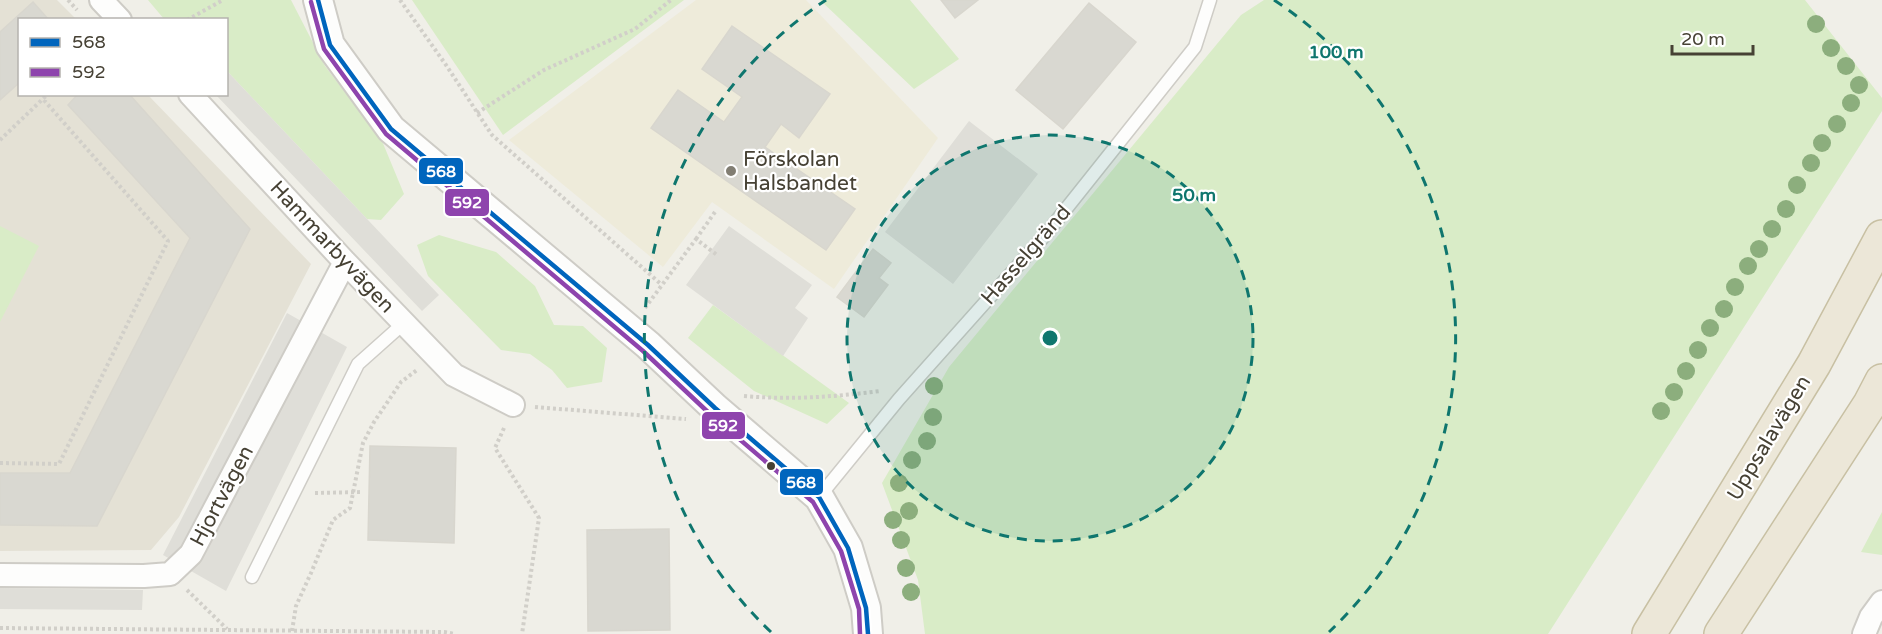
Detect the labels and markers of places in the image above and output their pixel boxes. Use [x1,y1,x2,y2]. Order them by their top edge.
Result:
place label: Förskolan Halsbandet [743,147,857,196]
marker: Förskolan Halsbandet [724,164,738,178]
centre of rings [1040,328,1060,348]
unlabelled marker [765,460,777,472]

